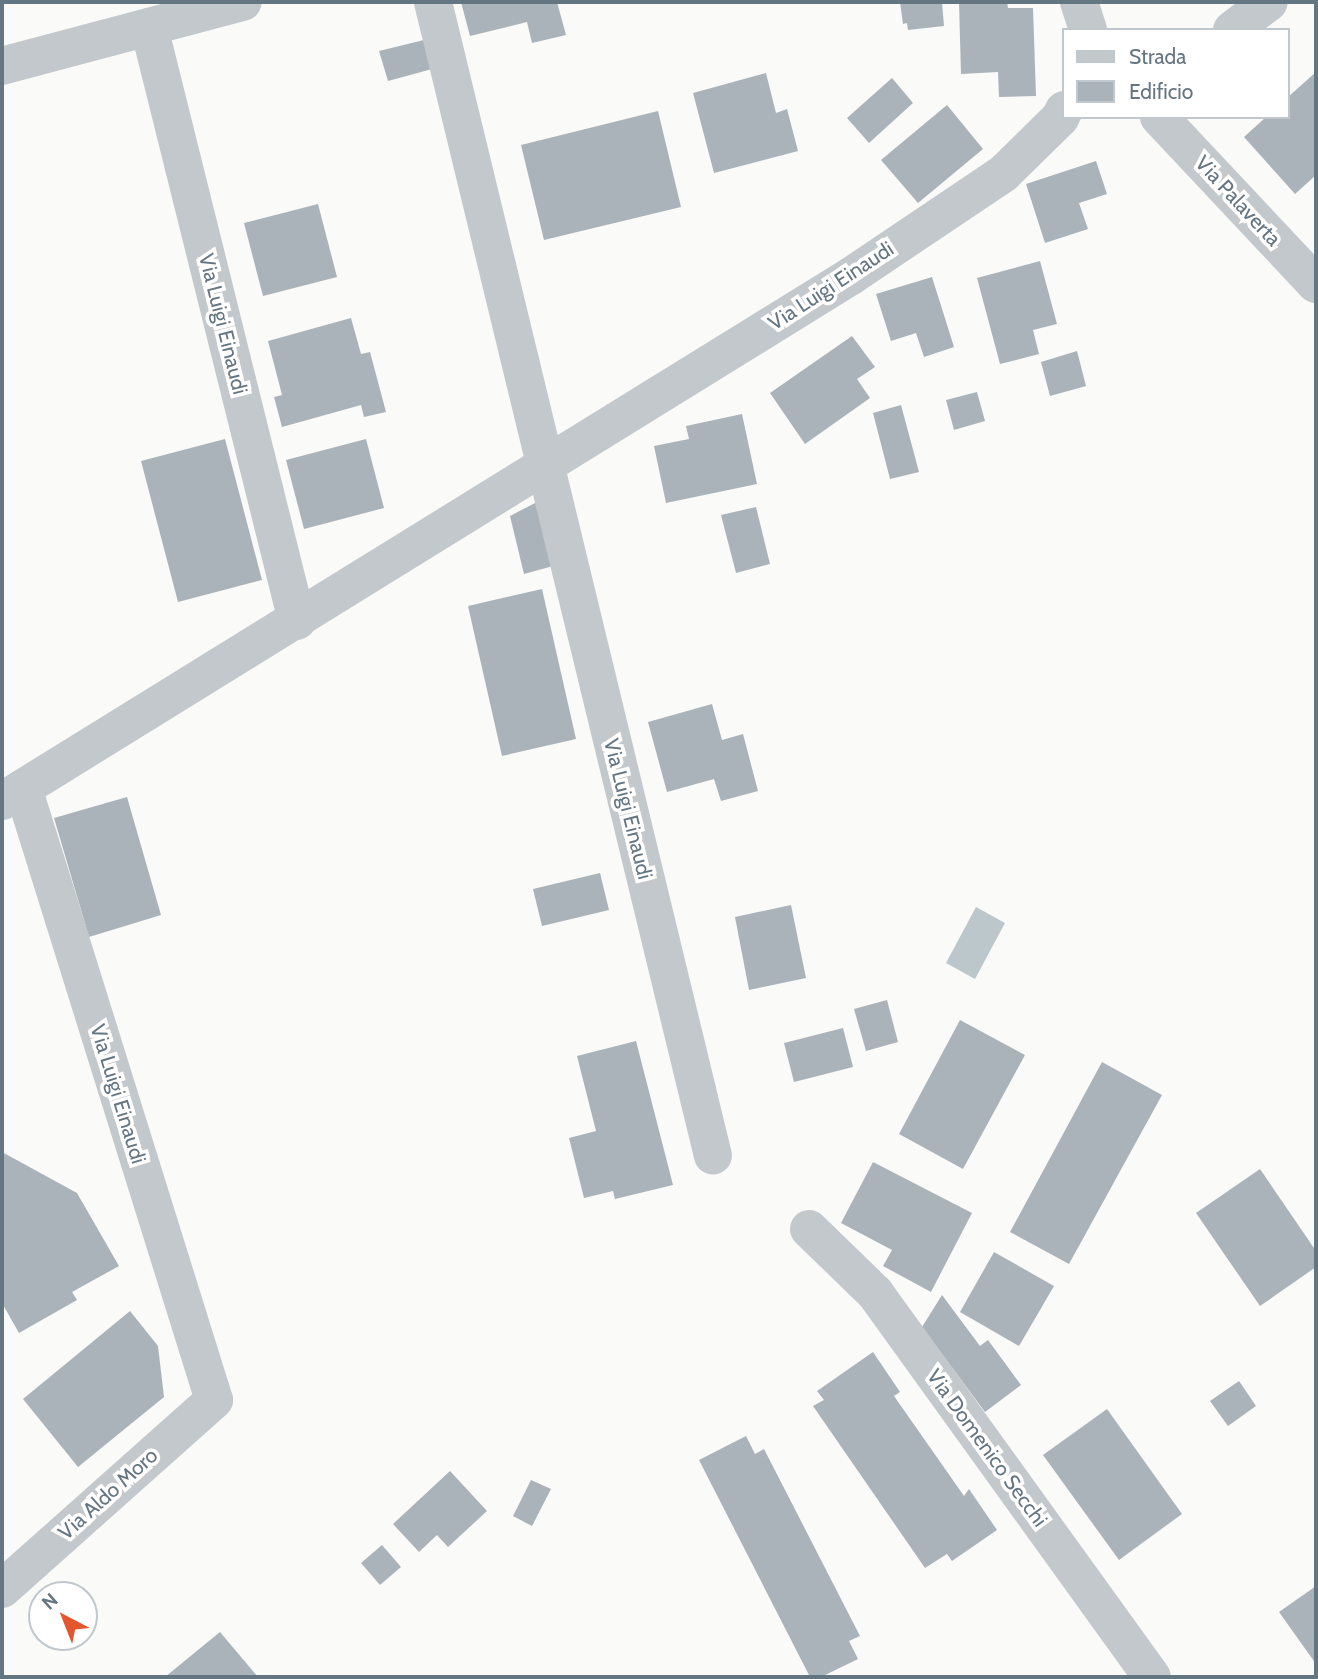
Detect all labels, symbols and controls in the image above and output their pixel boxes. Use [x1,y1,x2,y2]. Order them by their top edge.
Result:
legend [1062,28,1290,119]
text: Strada [1129,44,1186,69]
text: Edificio [1129,79,1193,104]
street label: Via Palaverta [1190,151,1286,251]
street label: Via Luigi Einaudi [764,236,898,336]
street label: Via Luigi Einaudi [193,251,253,397]
street label: Via Luigi Einaudi [598,736,658,882]
street label: Via Luigi Einaudi [85,1021,151,1167]
street label: Via Domenico Secchi [921,1364,1053,1532]
street label: Via Aldo Moro [53,1443,163,1545]
north arrow [28,1581,98,1651]
text: N [37,1588,63,1615]

